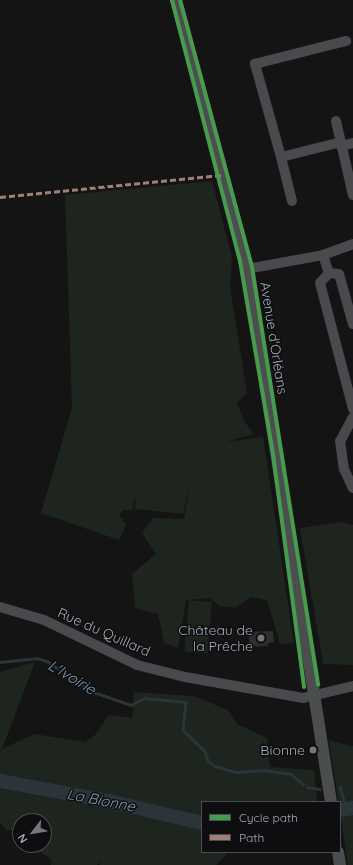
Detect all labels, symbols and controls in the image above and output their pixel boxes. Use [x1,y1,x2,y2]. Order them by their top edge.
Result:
street label: Avenue d'Orléans [257,281,291,395]
street label: Rue du Quillard [55,604,153,660]
place label: Château de la Prêche [178,622,253,654]
marker: Château de la Prêche [256,633,266,643]
water label: L'Ivoirie [45,656,99,698]
place label: Bionne [260,742,305,758]
marker: Bionne [308,745,318,755]
water label: La Bionne [65,785,137,815]
legend [201,801,341,853]
text: Cycle path [239,810,298,825]
north arrow [12,813,52,853]
text: Path [239,830,264,845]
text: N [14,832,31,846]

